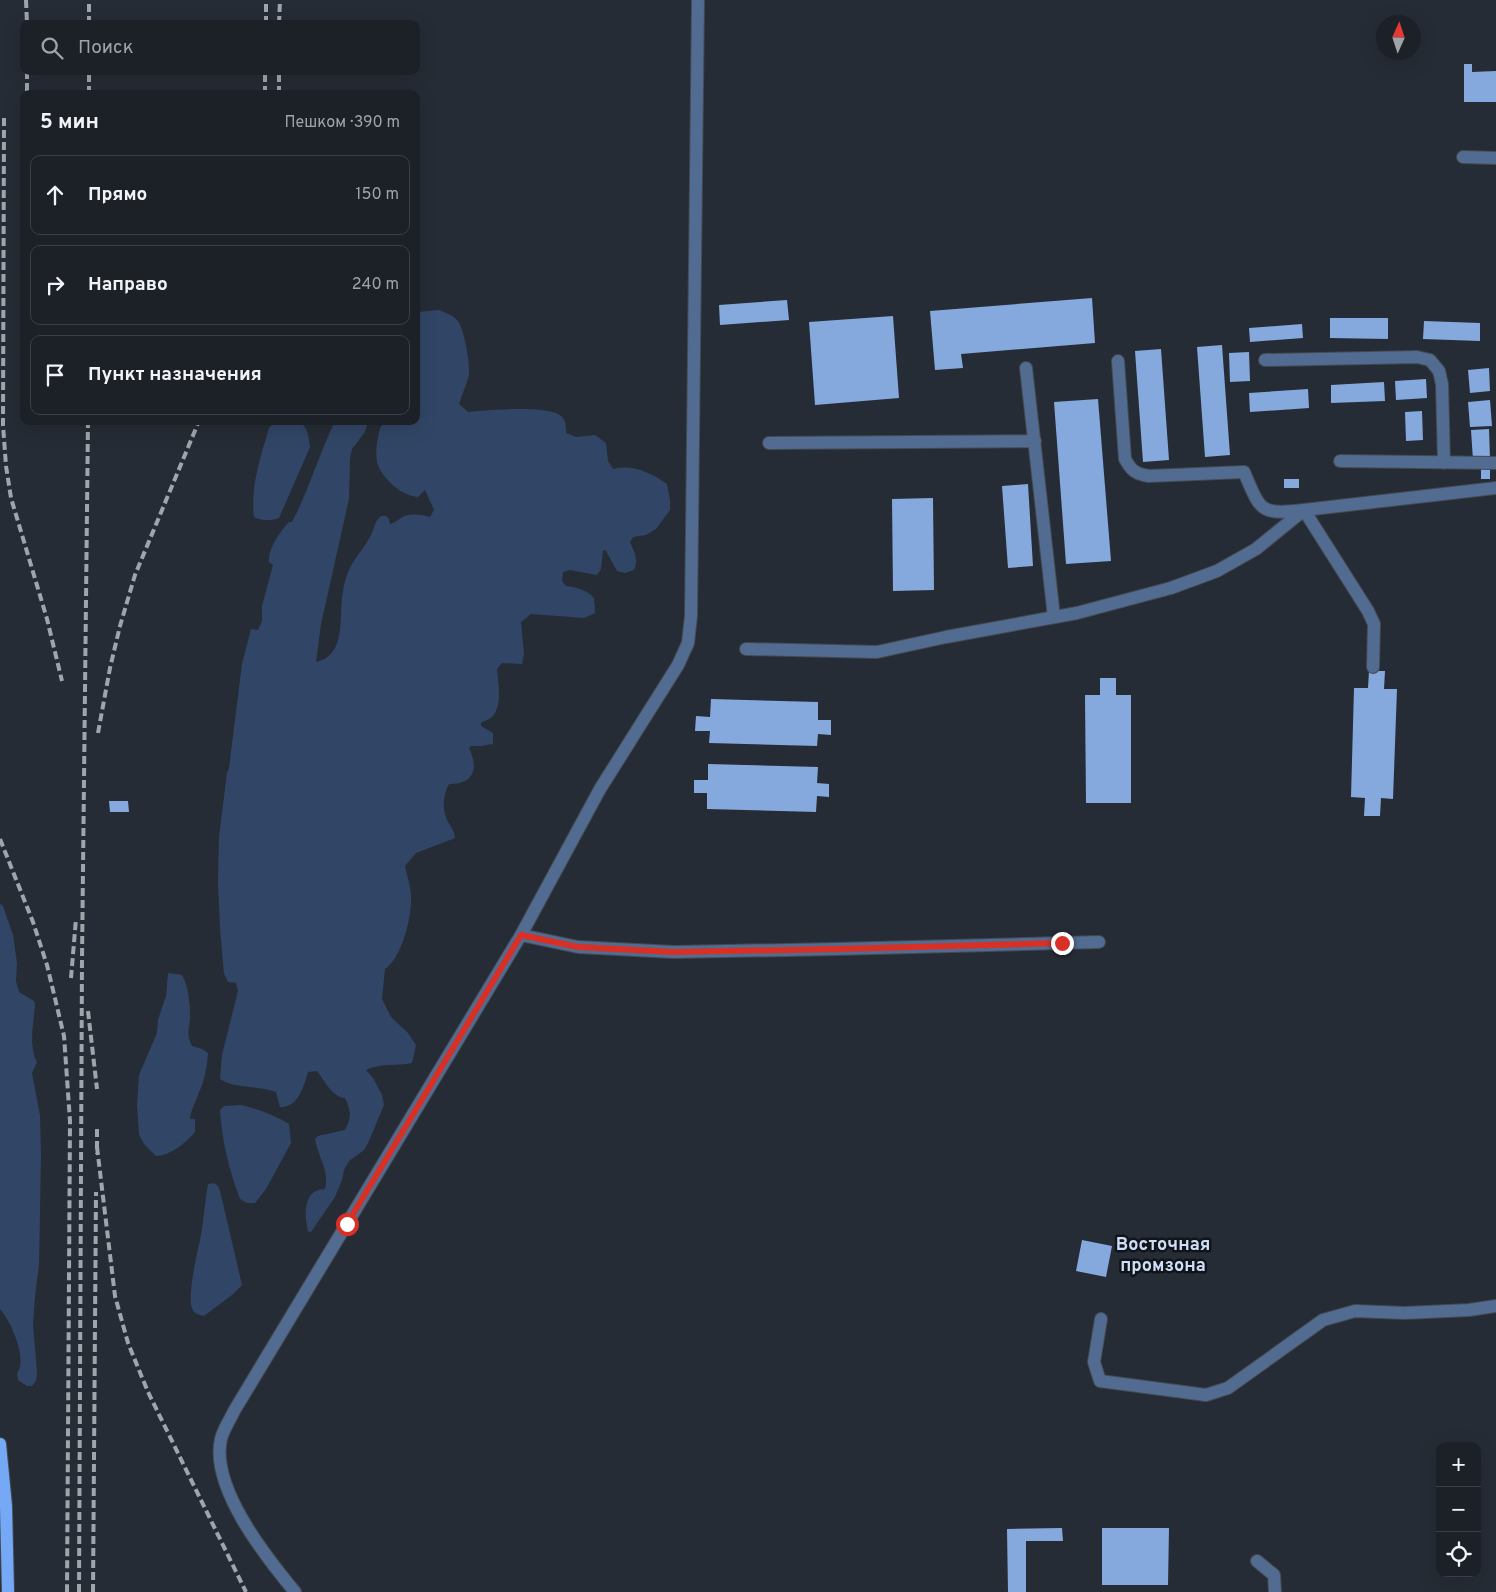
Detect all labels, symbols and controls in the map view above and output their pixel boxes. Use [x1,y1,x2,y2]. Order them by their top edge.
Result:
north arrow [1376,15,1421,60]
search box [20,20,420,75]
icon: search [38,34,66,62]
text: Поиск [78,36,134,60]
text: 5 мин [40,109,99,136]
text: Пешком · 390 m [284,113,400,133]
icon: ahead [41,181,69,209]
text: Прямо [88,183,147,207]
text: 150 m [356,185,399,205]
icon: right [41,271,69,299]
text: Направо [88,273,168,297]
text: 240 m [352,275,399,295]
icon: arrive [41,361,69,389]
text: Пункт назначения [88,363,262,387]
route end [1051,932,1074,955]
route start [336,1213,359,1236]
district label: Восточная промзона [1116,1234,1210,1278]
map controls [1436,1442,1481,1577]
button: + [1436,1442,1481,1487]
button: − [1436,1487,1481,1532]
button: locate [1436,1532,1481,1577]

